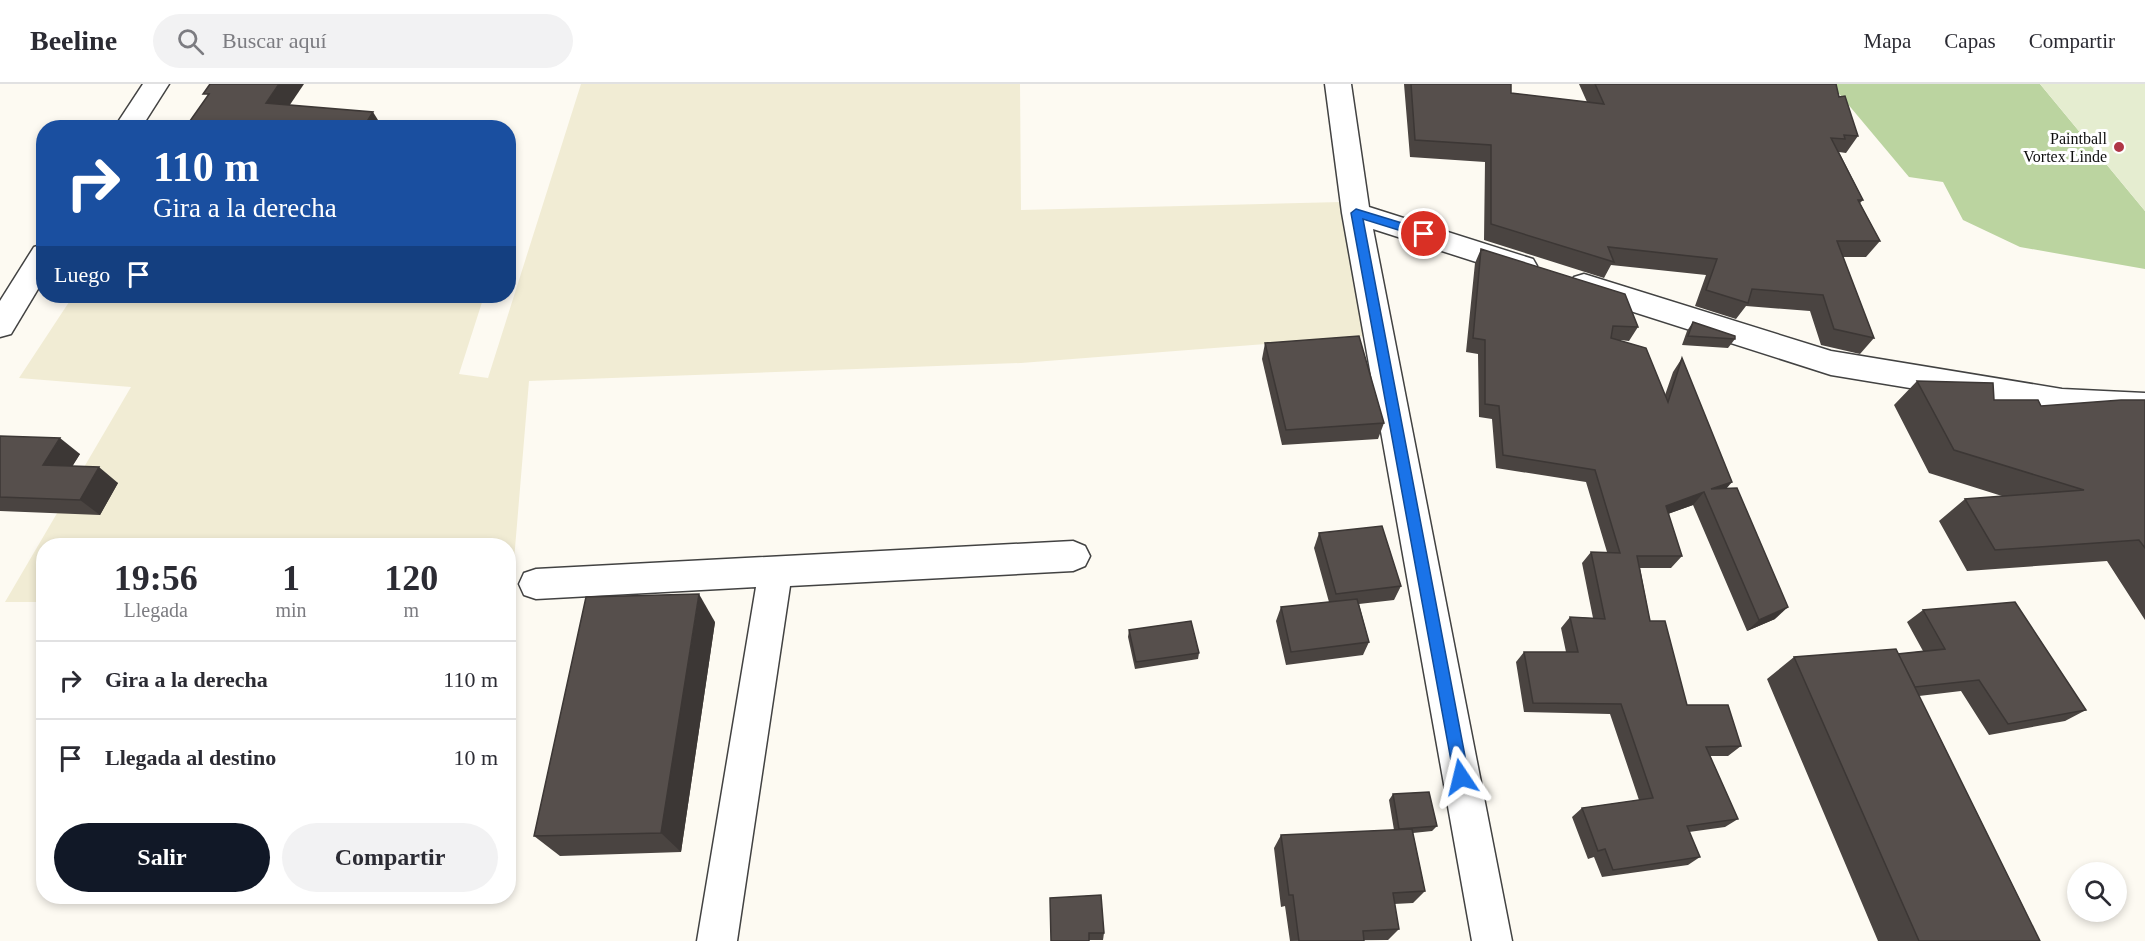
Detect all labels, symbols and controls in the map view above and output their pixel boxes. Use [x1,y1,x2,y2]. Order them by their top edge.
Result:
search box [153,14,573,68]
text: Beeline [30,25,117,56]
icon: search [174,25,207,58]
text: Buscar aquí [222,28,327,53]
text: Mapa [1864,29,1911,53]
text: Capas [1944,29,1996,53]
text: Compartir [2029,29,2115,53]
place label: Paintball Vortex Linde [2023,130,2108,165]
marker: Paintball Vortex Linde [2112,140,2126,154]
icon: right [54,144,132,222]
text: 110 m [153,144,259,190]
text: Gira a la derecha [153,193,337,223]
pin [1398,208,1449,259]
icon: arrive [1407,217,1440,250]
icon: arrive [122,258,155,291]
text: Luego [54,262,110,287]
text: 19:56 [114,558,198,598]
text: 1 [282,558,300,598]
text: 120 [384,558,438,598]
text: Llegada [124,599,188,621]
text: min [275,599,307,621]
text: m [404,599,419,621]
icon: right [54,664,87,697]
text: Gira a la derecha [105,667,268,692]
text: 110 m [443,667,498,692]
icon: arrive [54,742,87,775]
text: Llegada al destino [105,745,276,770]
text: 10 m [453,745,498,770]
position arrow [1429,745,1493,809]
button: Salir [54,823,270,892]
button: Compartir [282,823,498,892]
map controls [2067,862,2127,922]
button: search [2067,862,2127,922]

